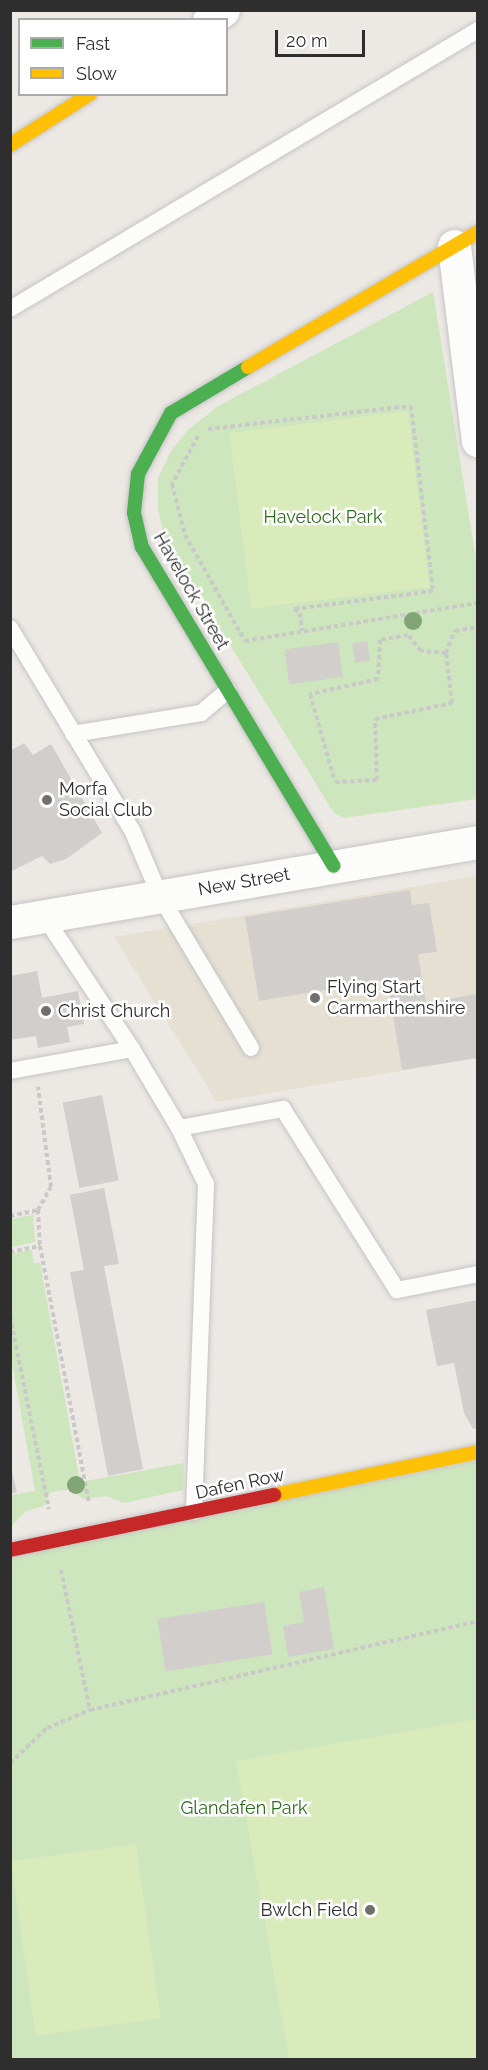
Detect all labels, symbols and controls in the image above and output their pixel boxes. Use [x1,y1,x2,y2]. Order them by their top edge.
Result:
legend [18,18,228,96]
scale bar [278,18,368,56]
text: 20 m [286,30,328,51]
text: Fast [76,33,110,54]
text: Slow [76,63,117,84]
park label: Havelock Park [264,506,382,528]
street label: Havelock Street [149,528,233,654]
place label: Morfa Social Club [59,779,153,822]
marker: Morfa Social Club [40,793,54,807]
street label: New Street [196,863,292,901]
place label: Flying Start Carmarthenshire [327,977,465,1020]
marker: Flying Start Carmarthenshire [308,991,322,1005]
place label: Christ Church [58,1000,170,1022]
marker: Christ Church [39,1004,53,1018]
street label: Dafen Row [194,1464,286,1504]
park label: Glandafen Park [180,1797,308,1819]
place label: Bwlch Field [260,1899,358,1921]
marker: Bwlch Field [363,1903,377,1917]

